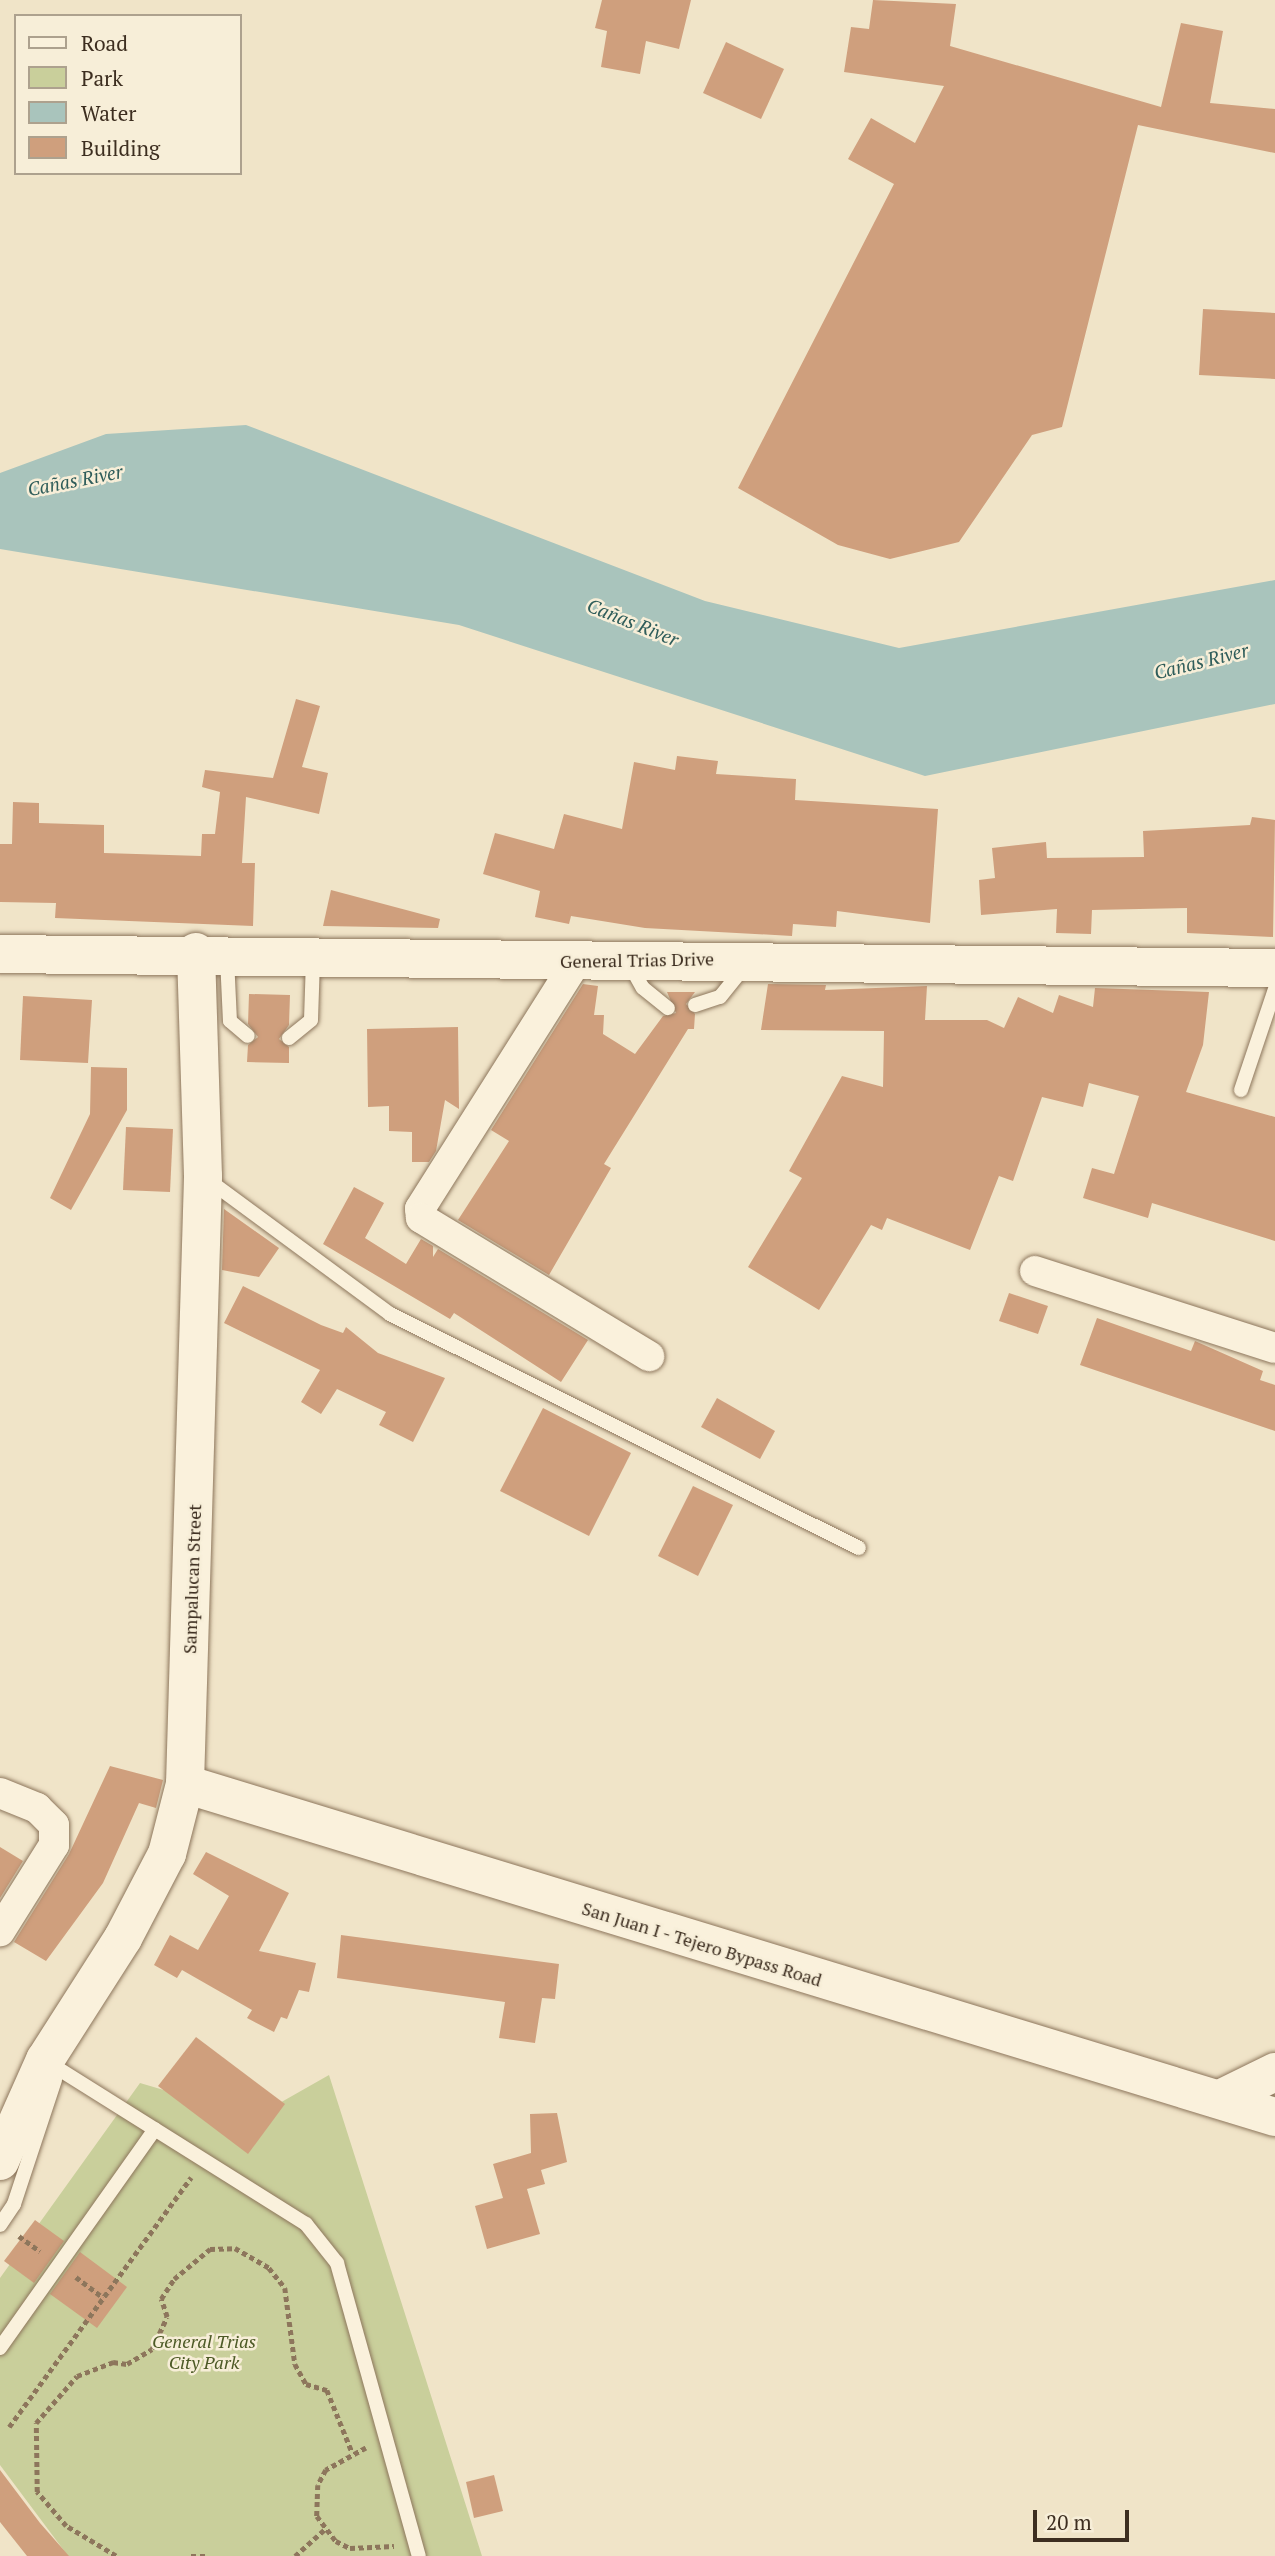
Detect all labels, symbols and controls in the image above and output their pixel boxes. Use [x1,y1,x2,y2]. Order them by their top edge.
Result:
legend [14,14,242,175]
text: Road [81,29,128,57]
text: Park [81,64,123,92]
text: Water [81,99,136,127]
text: Building [81,134,160,162]
water label: Cañas River [25,460,125,500]
water label: Cañas River [584,593,682,651]
water label: Cañas River [1151,638,1251,684]
street label: General Trias Drive [560,948,714,972]
street label: Sampalucan Street [179,1504,205,1654]
street label: San Juan I - Tejero Bypass Road [579,1897,825,1991]
park label: General Trias City Park [152,2331,256,2374]
scale bar [1037,2496,1133,2540]
text: 20 m [1046,2508,1092,2536]

